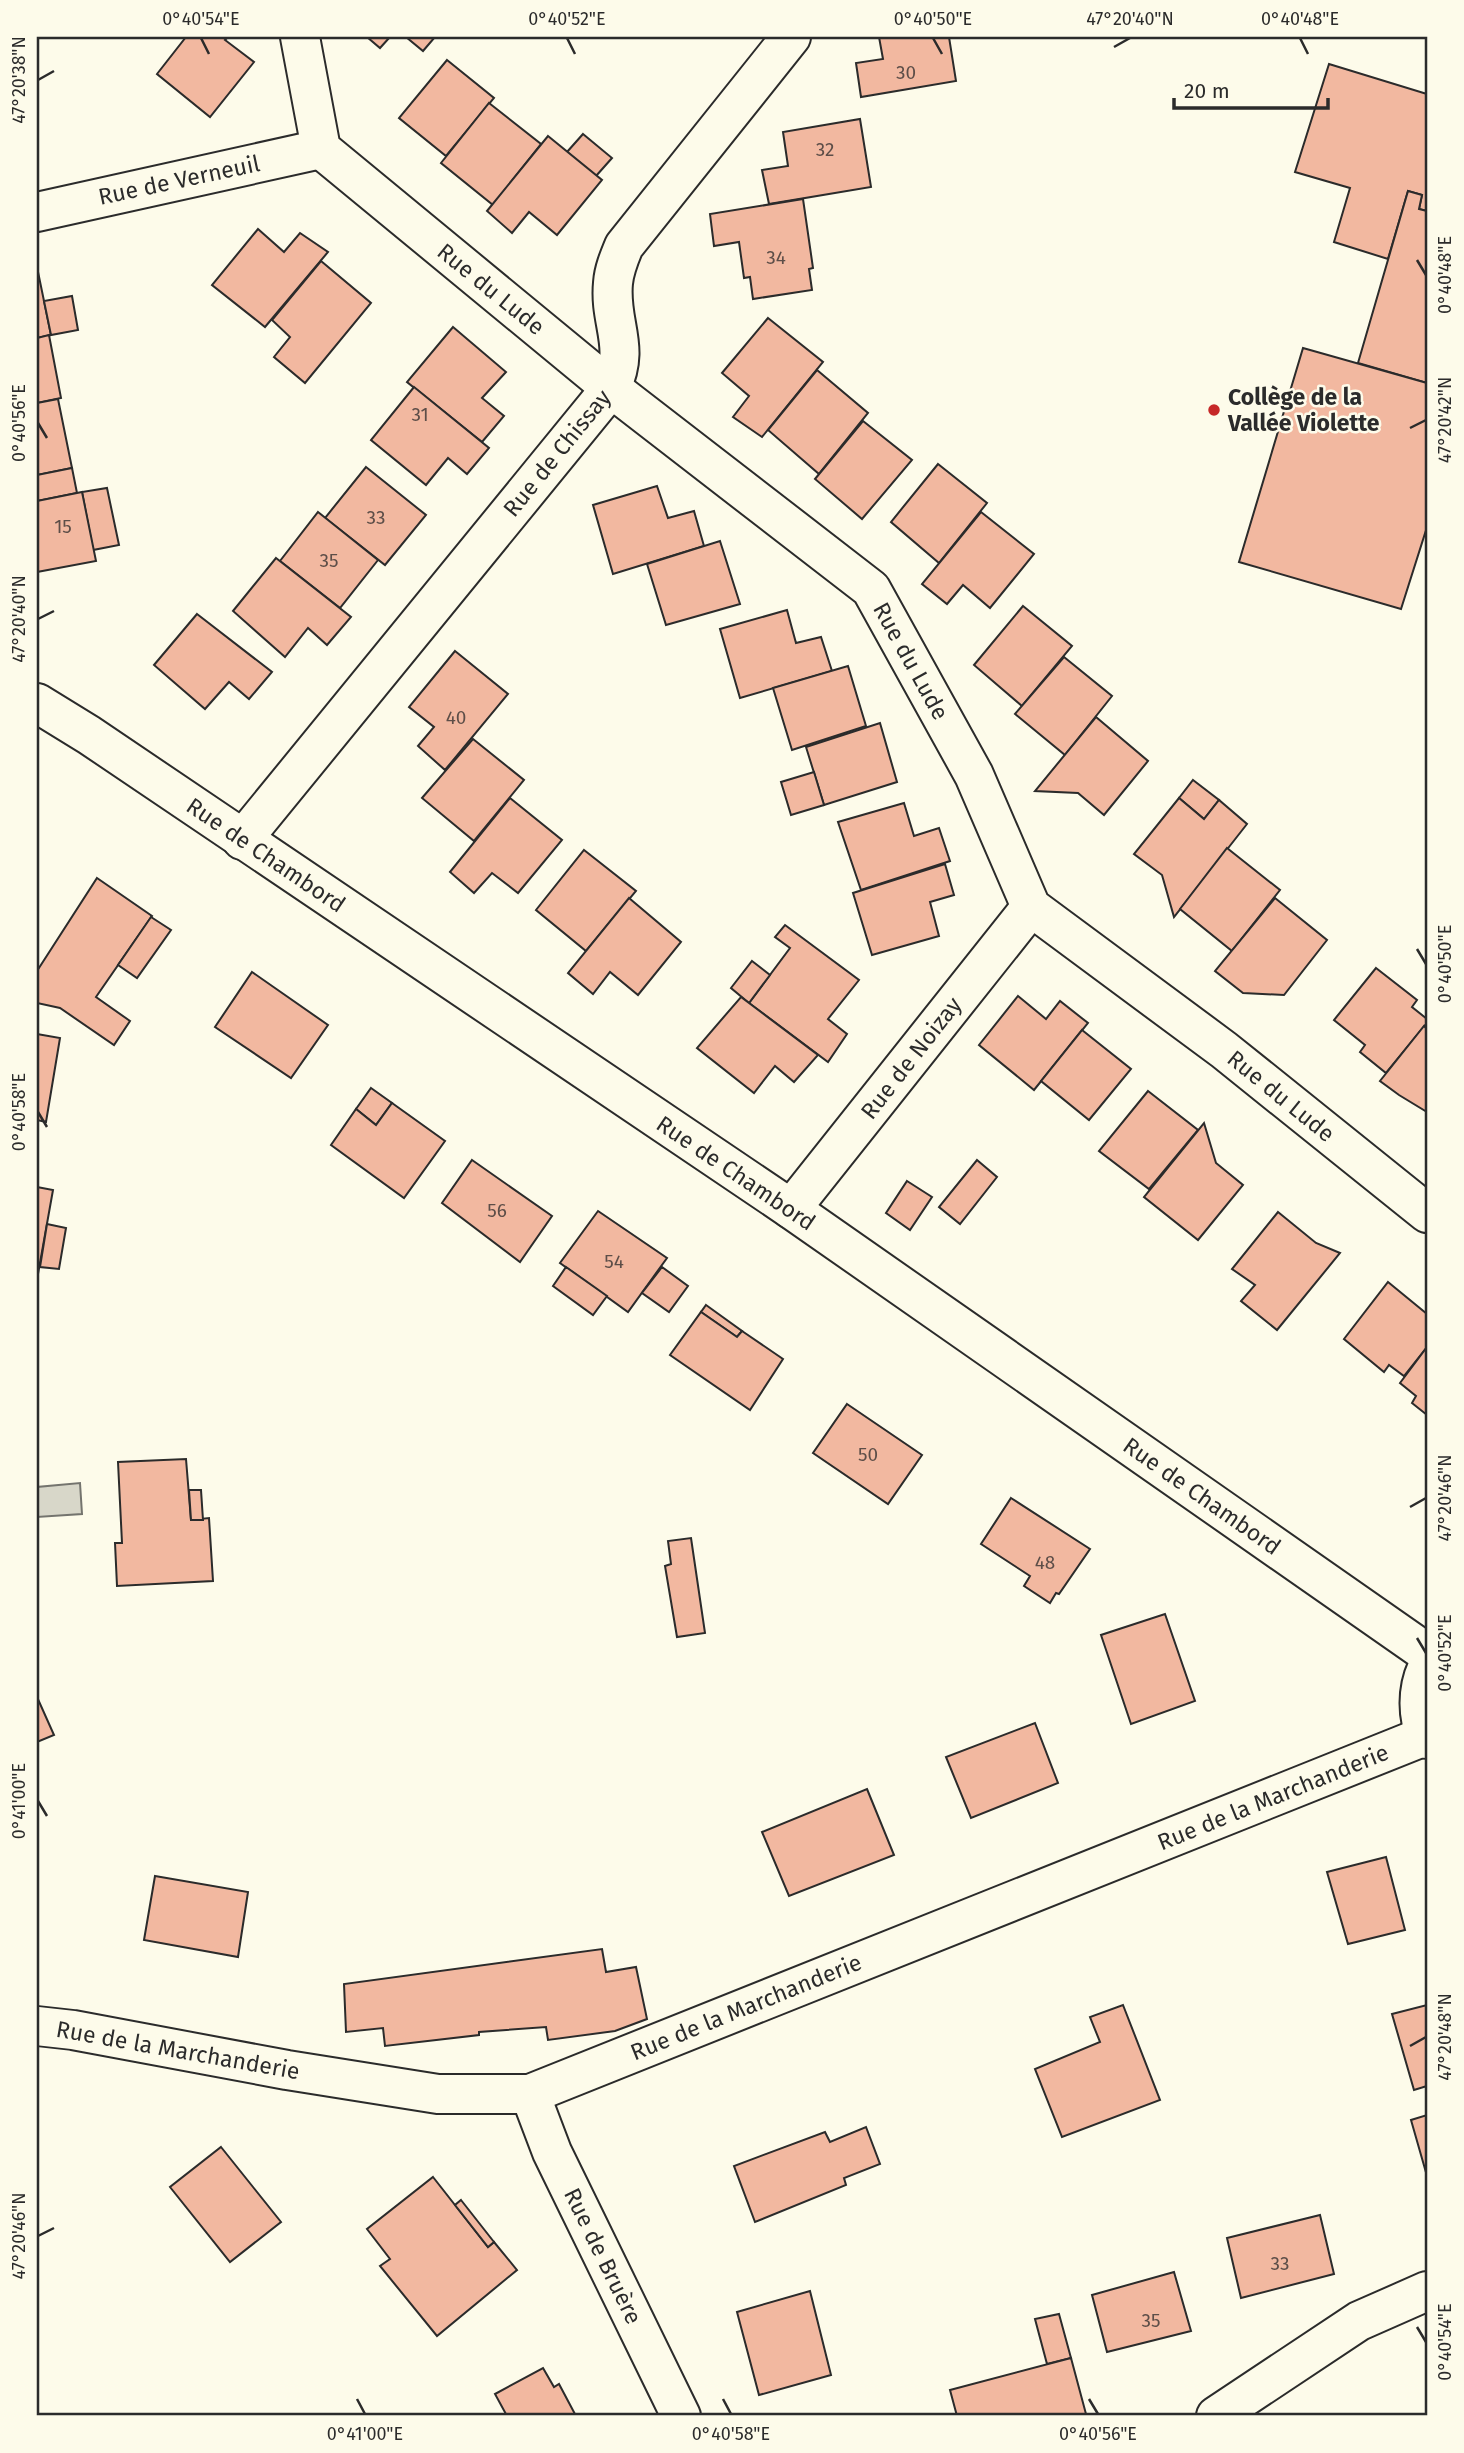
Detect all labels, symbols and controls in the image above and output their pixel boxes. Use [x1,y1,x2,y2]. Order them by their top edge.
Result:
text: 0°40'54"E [162,8,240,30]
text: 0°40'52"E [528,8,606,30]
text: 0°40'50"E [894,8,972,30]
text: 47°20'40"N [1086,8,1174,30]
text: 0°40'48"E [1261,8,1339,30]
text: 47°20'38"N [8,36,30,124]
house number: 30 [896,61,916,84]
scale bar [1174,66,1328,110]
text: 20 m [1184,78,1230,104]
house number: 32 [816,138,834,161]
street label: Rue de Verneuil [96,149,263,211]
text: 0°40'48"E [1434,236,1456,314]
street label: Rue du Lude [432,237,550,341]
house number: 34 [766,246,786,269]
text: 47°20'42"N [1434,377,1456,463]
street label: Rue de Chissay [497,383,617,522]
place label: Collège de la Vallée Violette [1227,383,1380,437]
text: 0°40'56"E [8,384,30,462]
marker: Collège de la Vallée Violette [1206,402,1222,418]
house number: 31 [411,403,429,426]
house number: 33 [367,506,385,529]
house number: 15 [54,515,72,538]
house number: 35 [319,549,339,572]
text: 47°20'40"N [8,575,30,663]
street label: Rue du Lude [867,597,955,725]
house number: 40 [446,706,466,729]
street label: Rue de Chambord [181,791,351,919]
text: 0°40'50"E [1434,925,1456,1003]
street label: Rue de Noizay [855,991,968,1125]
street label: Rue du Lude [1222,1044,1340,1148]
text: 0°40'58"E [8,1073,30,1151]
street label: Rue de Chambord [651,1109,821,1237]
house number: 56 [487,1199,507,1222]
house number: 54 [604,1250,624,1273]
street label: Rue de Chambord [1118,1431,1286,1561]
house number: 50 [858,1443,878,1466]
text: 47°20'46"N [1434,1454,1456,1542]
house number: 48 [1035,1551,1055,1574]
text: 0°40'52"E [1434,1614,1456,1692]
street label: Rue de la Marchanderie [1153,1738,1393,1856]
text: 0°41'00"E [8,1763,30,1839]
street label: Rue de la Marchanderie [626,1948,866,2066]
text: 47°20'48"N [1434,1993,1456,2081]
street label: Rue de la Marchanderie [54,2015,302,2085]
street label: Rue de Bruère [558,2183,648,2329]
text: 47°20'46"N [8,2192,30,2280]
house number: 33 [1271,2252,1289,2275]
text: 0°40'54"E [1434,2303,1456,2381]
house number: 35 [1141,2309,1161,2332]
text: 0°41'00"E [327,2423,403,2445]
text: 0°40'58"E [692,2423,770,2445]
text: 0°40'56"E [1059,2423,1137,2445]

